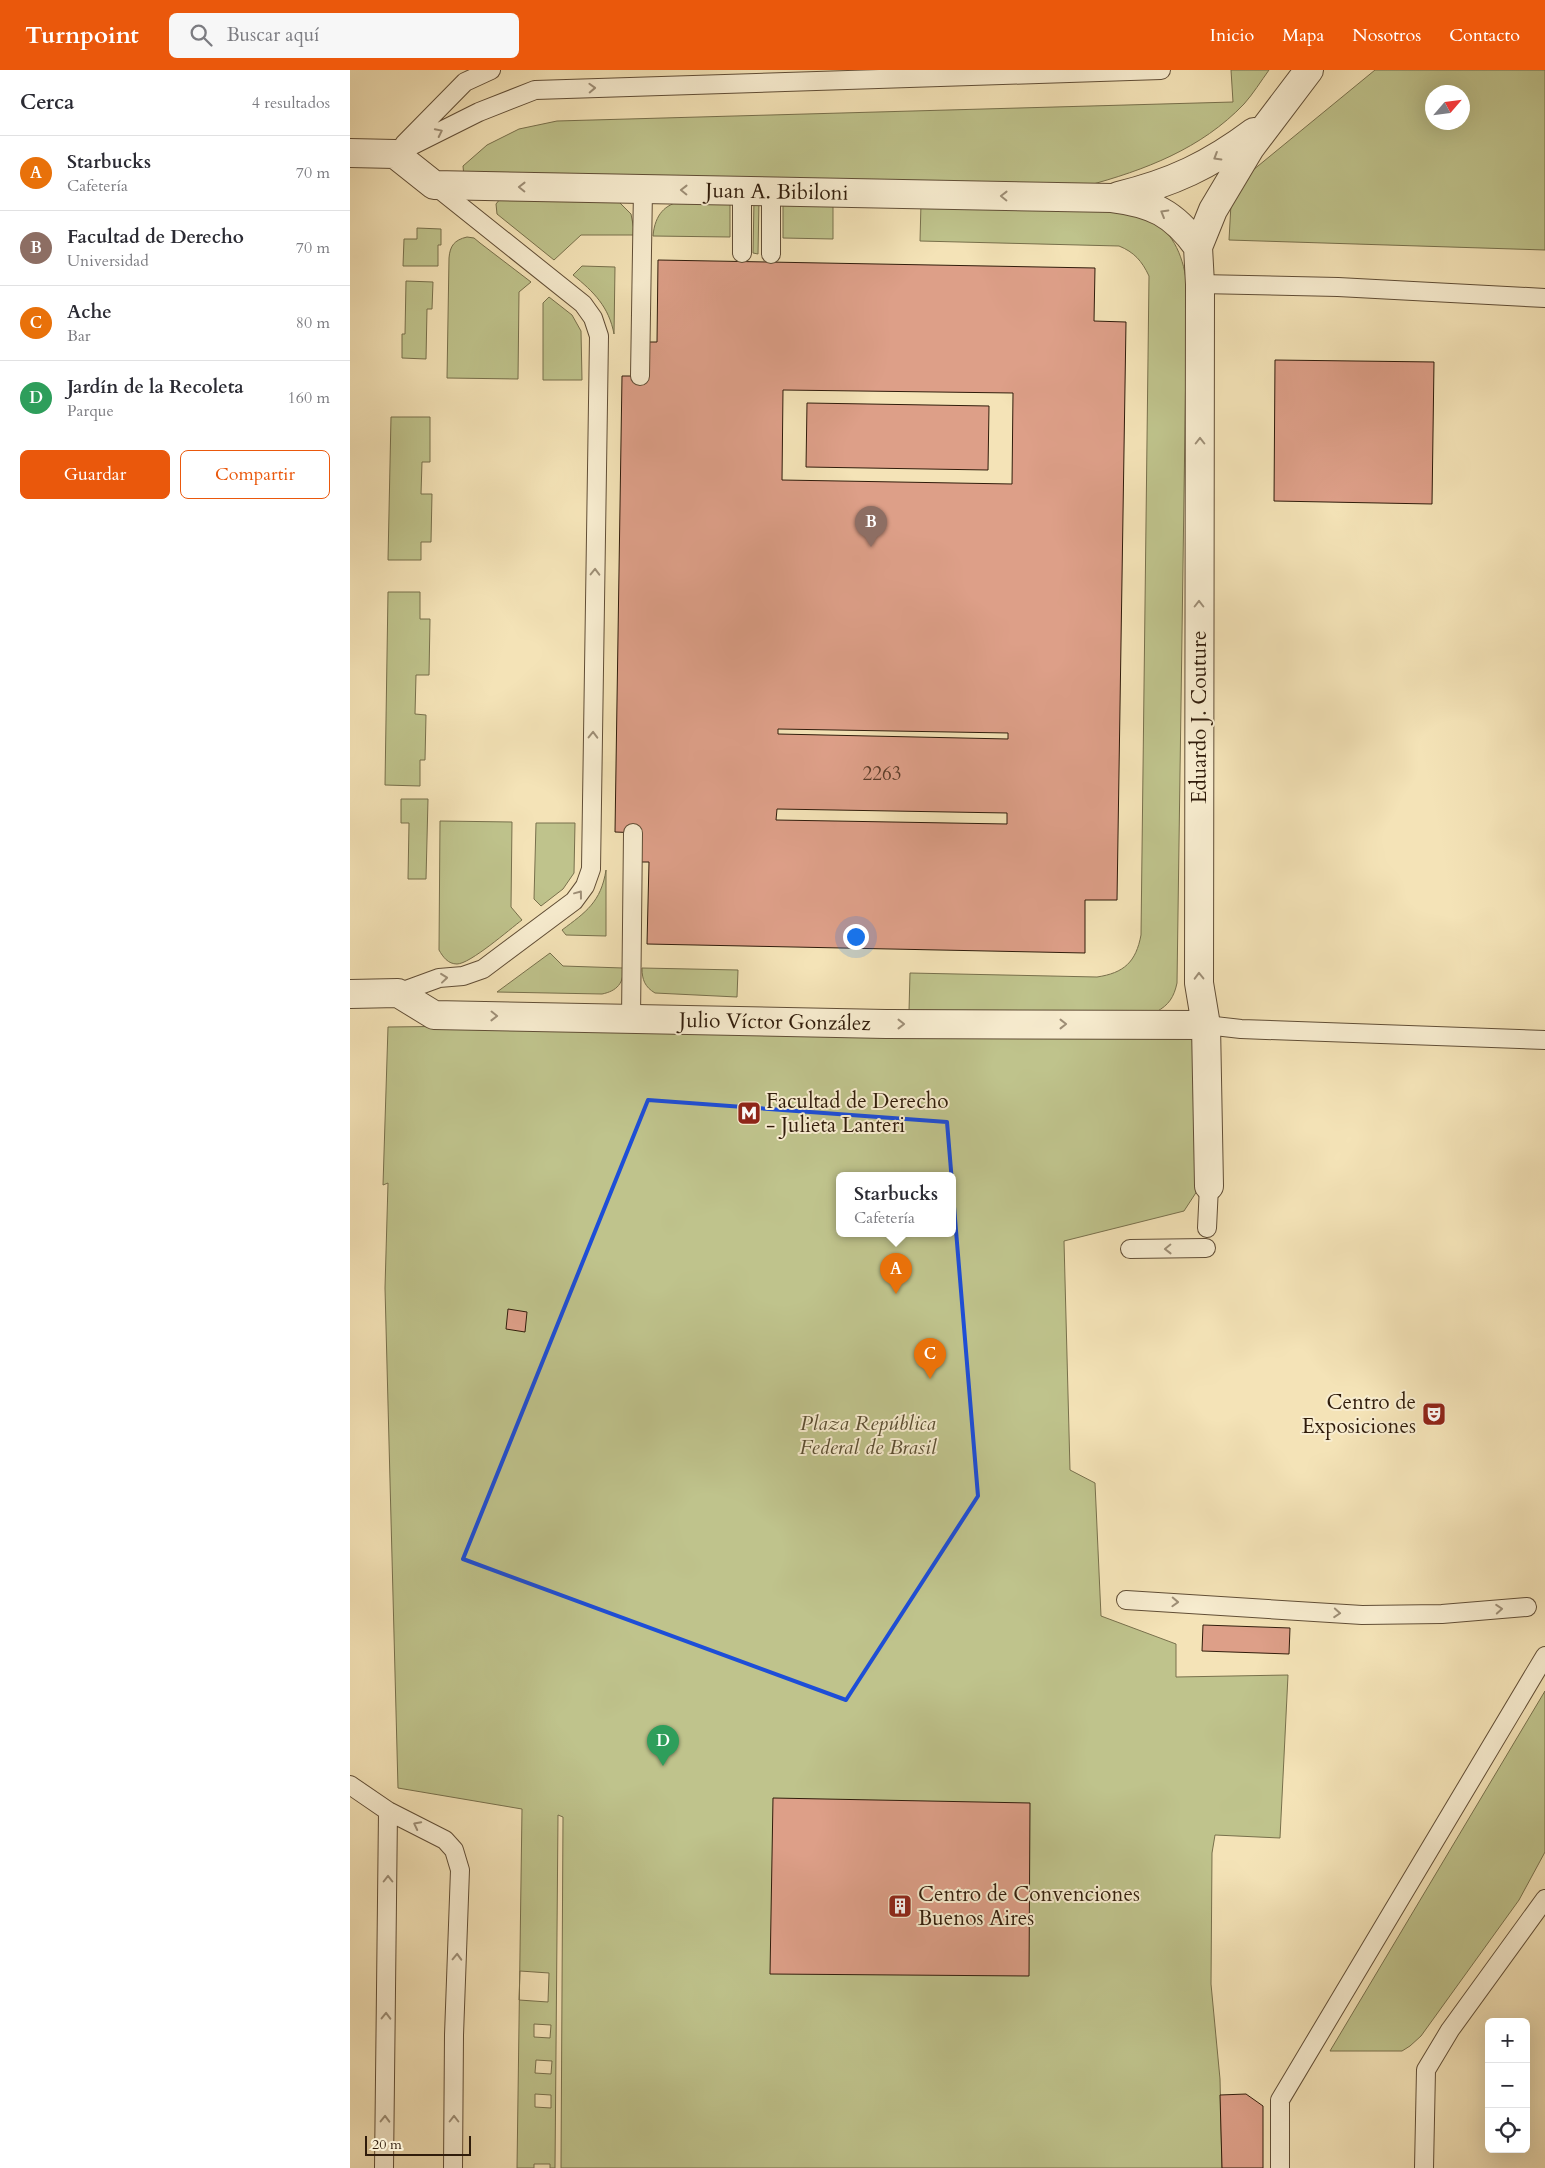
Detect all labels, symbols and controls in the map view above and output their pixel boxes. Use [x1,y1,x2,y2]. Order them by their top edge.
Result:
search box [169,13,519,58]
text: Turnpoint [25,19,139,52]
icon: search [187,21,215,49]
text: Buscar aquí [227,22,319,48]
text: Inicio [1210,23,1254,48]
text: Mapa [1282,23,1324,48]
text: Nosotros [1352,23,1421,48]
text: Contacto [1449,23,1520,48]
one-way arrow [589,83,597,94]
north arrow [1425,85,1470,130]
text: Cerca [20,88,74,117]
text: 4 resultados [252,92,330,114]
one-way arrow [434,128,443,138]
text: Starbucks [67,149,151,175]
one-way arrow [1214,150,1223,160]
text: A [30,162,42,184]
text: 70 m [296,162,330,184]
text: Cafetería [67,175,128,197]
street label: Juan A. Bibiloni [702,176,849,208]
one-way arrow [517,182,525,192]
one-way arrow [680,185,688,195]
one-way arrow [1000,191,1008,201]
one-way arrow [1160,210,1169,220]
text: Facultad de Derecho [67,224,244,250]
text: B [30,237,42,259]
text: 70 m [296,237,330,259]
text: Universidad [67,250,149,272]
text: Ache [67,299,112,325]
text: C [30,312,42,334]
text: 80 m [296,312,330,334]
text: Bar [67,325,91,347]
text: Jardín de la Recoleta [67,374,244,400]
text: D [29,387,43,409]
text: 160 m [288,387,330,409]
text: Parque [67,400,114,422]
one-way arrow [1195,437,1205,445]
button: Guardar [20,450,170,499]
button: Compartir [180,450,330,499]
pin: B [855,506,887,547]
one-way arrow [590,568,600,576]
one-way arrow [1194,600,1204,608]
street label: Eduardo J. Couture [1185,631,1214,803]
one-way arrow [588,730,598,738]
house number: 2263 [863,761,901,787]
one-way arrow [574,891,582,900]
your location [843,924,869,950]
one-way arrow [1194,972,1205,980]
one-way arrow [441,973,449,984]
street label: Julio Víctor González [676,1006,872,1038]
one-way arrow [490,1011,498,1021]
one-way arrow [898,1019,905,1029]
one-way arrow [1060,1019,1068,1029]
place label: Facultad de Derecho - Julieta Lanteri [766,1087,949,1140]
metro station icon: Facultad de Derecho - Julieta Lanteri [736,1100,762,1126]
popup [836,1172,956,1237]
text: Starbucks [854,1181,938,1207]
text: Cafetería [854,1207,915,1229]
one-way arrow [1164,1243,1172,1254]
pin: A [880,1253,912,1294]
pin: C [914,1338,946,1379]
place label: Centro de Exposiciones [1302,1388,1416,1441]
theatre icon: Centro de Exposiciones [1421,1401,1447,1427]
park label: Plaza República Federal de Brasil [800,1409,938,1462]
one-way arrow [1172,1597,1179,1607]
one-way arrow [1495,1604,1503,1615]
one-way arrow [1333,1607,1341,1618]
pin: D [647,1725,679,1766]
one-way arrow [413,1821,422,1831]
one-way arrow [383,1875,393,1882]
place label: Centro de Convenciones Buenos Aires [918,1880,1140,1933]
building icon: Centro de Convenciones Buenos Aires [887,1893,913,1919]
one-way arrow [452,1953,462,1960]
one-way arrow [381,2012,391,2020]
map controls [1485,2018,1530,2153]
button: + [1485,2018,1530,2063]
button: − [1485,2063,1530,2108]
button: locate [1485,2108,1530,2153]
one-way arrow [380,2115,390,2123]
one-way arrow [449,2115,459,2123]
scale bar [365,2133,471,2156]
text: 20 m [372,2135,402,2154]

